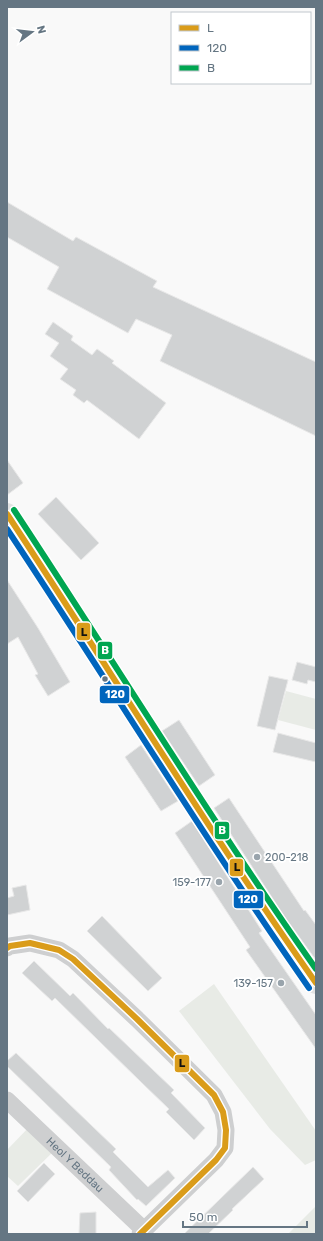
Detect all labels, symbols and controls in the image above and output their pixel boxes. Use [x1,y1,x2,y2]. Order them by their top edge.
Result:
north arrow [12,12,52,52]
legend [171,12,311,84]
text: L [207,21,214,35]
text: N [34,24,49,35]
text: 120 [207,41,227,55]
text: B [207,61,215,75]
line badge: L [76,622,91,641]
text: L [81,626,88,639]
line badge: B [97,641,113,660]
text: B [101,644,109,657]
unlabelled marker [100,674,110,684]
line badge: 120 [99,685,130,704]
text: 120 [105,688,125,701]
line badge: B [214,821,230,840]
text: B [218,824,226,837]
place label: 200-218 [265,851,308,864]
marker: 200-218 [252,852,262,862]
line badge: L [229,858,244,877]
text: L [234,861,241,874]
place label: 159-177 [172,876,211,889]
marker: 159-177 [214,877,224,887]
line badge: 120 [233,890,264,909]
text: 120 [238,893,258,906]
place label: 139-157 [234,977,273,990]
marker: 139-157 [276,978,286,988]
line badge: L [174,1054,190,1073]
text: L [179,1057,186,1070]
street label: Heol Y Beddau [43,1135,106,1195]
scale bar [183,1203,307,1229]
text: 50 m [189,1210,217,1224]

